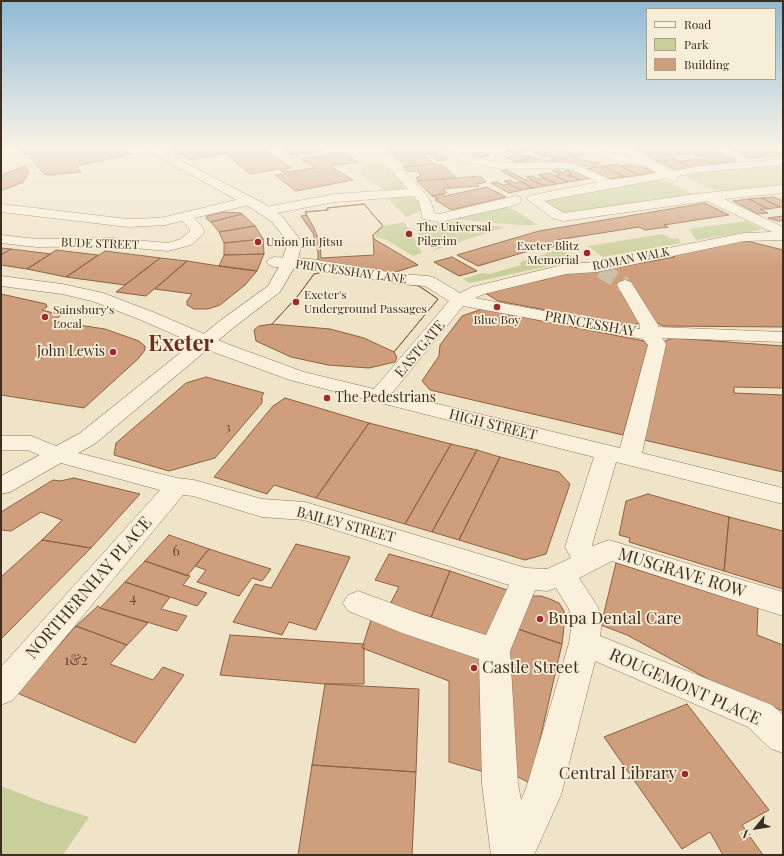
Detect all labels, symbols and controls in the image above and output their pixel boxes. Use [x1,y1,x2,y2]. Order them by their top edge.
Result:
legend [646,8,776,80]
text: Road [684,16,711,32]
text: Park [684,36,709,52]
text: Building [684,56,729,72]
place label: The Universal Pilgrim [417,220,491,248]
marker: The Universal Pilgrim [404,229,414,239]
street label: BUDE STREET [61,235,139,253]
place label: Union Jiu Jitsu [266,235,343,249]
marker: Union Jiu Jitsu [253,237,263,247]
place label: Exeter Blitz Memorial [517,239,579,267]
street label: ROMAN WALK [591,244,671,274]
marker: Exeter Blitz Memorial [582,248,592,258]
street label: PRINCESSHAY LANE [295,257,407,287]
place label: Exeter's Underground Passages [304,288,427,316]
marker: Exeter's Underground Passages [291,297,301,307]
marker: Blue Boy [492,302,502,312]
place label: Sainsbury's Local [53,303,114,331]
street label: PRINCESSHAY [543,308,637,340]
marker: Sainsbury's Local [40,312,50,322]
place label: Blue Boy [474,313,520,327]
street label: EASTGATE [391,317,449,381]
district label: Exeter [148,331,214,357]
place label: John Lewis [37,344,105,360]
marker: John Lewis [108,347,118,357]
place label: The Pedestrians [335,390,436,406]
marker: The Pedestrians [322,393,332,403]
street label: HIGH STREET [447,406,539,444]
house number: 3 [225,420,231,434]
street label: BAILEY STREET [295,504,397,546]
street label: NORTHERNHAY PLACE [22,513,156,663]
house number: 6 [172,544,180,560]
street label: MUSGRAVE ROW [616,544,748,602]
house number: 4 [130,591,136,607]
place label: Bupa Dental Care [548,609,682,629]
marker: Bupa Dental Care [535,614,545,624]
street label: ROUGEMONT PLACE [606,644,764,730]
house number: 1&2 [64,653,88,669]
place label: Castle Street [482,658,579,678]
marker: Castle Street [469,663,479,673]
place label: Central Library [559,764,677,784]
marker: Central Library [680,769,690,779]
north arrow [736,808,776,848]
text: N [737,827,754,841]

